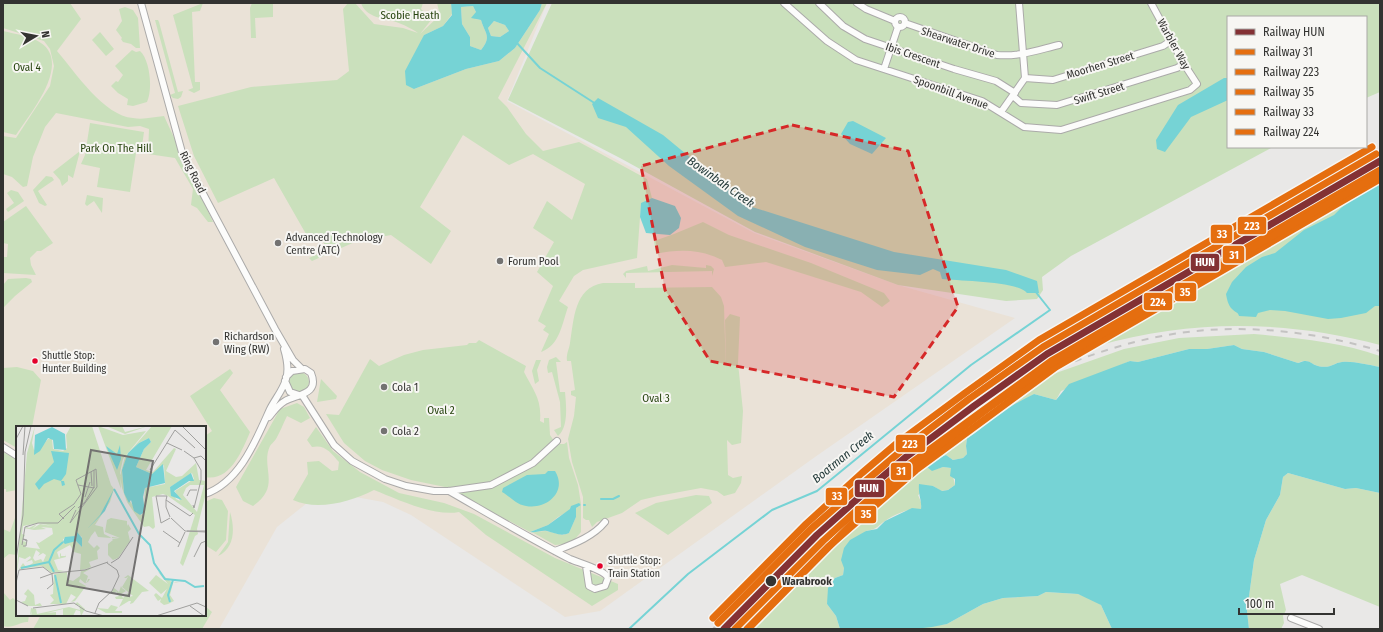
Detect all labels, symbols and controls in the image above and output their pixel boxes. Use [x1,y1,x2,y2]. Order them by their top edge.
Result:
park label: Scobie Heath [380,9,440,22]
north arrow [16,16,56,56]
legend [1227,16,1367,148]
street label: Warbler Way [1154,17,1193,72]
street label: Shearwater Drive [919,24,996,61]
text: Railway HUN [1263,25,1325,39]
text: N [38,30,52,39]
street label: Ibis Crescent [884,40,942,71]
text: Railway 31 [1263,45,1313,59]
street label: Moorhen Street [1065,49,1136,82]
park label: Oval 4 [13,61,42,74]
text: Railway 223 [1263,65,1319,79]
street label: Spoonbill Avenue [912,73,990,112]
street label: Swift Street [1072,80,1126,107]
text: Railway 35 [1263,85,1314,99]
text: Railway 33 [1263,105,1314,119]
text: Railway 224 [1263,125,1319,139]
park label: Park On The Hill [80,142,152,155]
street label: Ring Road [177,149,208,195]
water label: Bowinbah Creek [685,154,757,210]
line badge: 223 [1237,216,1267,235]
text: 223 [1243,220,1260,233]
line badge: 33 [1210,224,1233,244]
text: 33 [1216,228,1227,241]
place label: Advanced Technology Centre (ATC) [286,231,383,257]
marker: Advanced Technology Centre (ATC) [273,238,283,248]
line badge: 31 [1222,245,1245,264]
text: 31 [1228,249,1239,262]
line badge: HUN [1190,253,1220,272]
place label: Forum Pool [508,255,559,268]
marker: Forum Pool [495,256,505,266]
text: HUN [1195,256,1215,269]
line badge: 35 [1174,282,1197,302]
text: 35 [1179,286,1191,299]
line badge: 224 [1143,292,1173,311]
text: 224 [1149,296,1166,309]
place label: Richardson Wing (RW) [224,330,274,356]
marker: Richardson Wing (RW) [211,337,221,347]
place label: Shuttle Stop: Hunter Building [42,350,106,375]
marker: Shuttle Stop: Hunter Building [30,356,40,366]
place label: Cola 1 [392,381,418,394]
marker: Cola 1 [379,382,389,392]
park label: Oval 3 [642,392,670,405]
park label: Oval 2 [427,404,455,417]
place label: Cola 2 [392,425,419,438]
inset map [16,426,206,616]
marker: Cola 2 [379,426,389,436]
water label: Boatman Creek [810,428,876,486]
line badge: 223 [895,434,926,453]
text: 223 [901,438,918,451]
line badge: 31 [890,462,912,481]
text: 31 [895,465,906,478]
line badge: HUN [854,479,885,498]
text: HUN [859,482,879,495]
line badge: 33 [825,487,848,506]
text: 33 [831,490,842,503]
line badge: 35 [854,505,877,524]
text: 35 [860,508,872,521]
place label: Shuttle Stop: Train Station [608,555,661,580]
marker: Shuttle Stop: Train Station [595,561,605,571]
marker: Warabrook [764,574,778,588]
place label: Warabrook [782,575,832,588]
scale bar [1239,590,1334,616]
text: 100 m [1245,597,1274,611]

